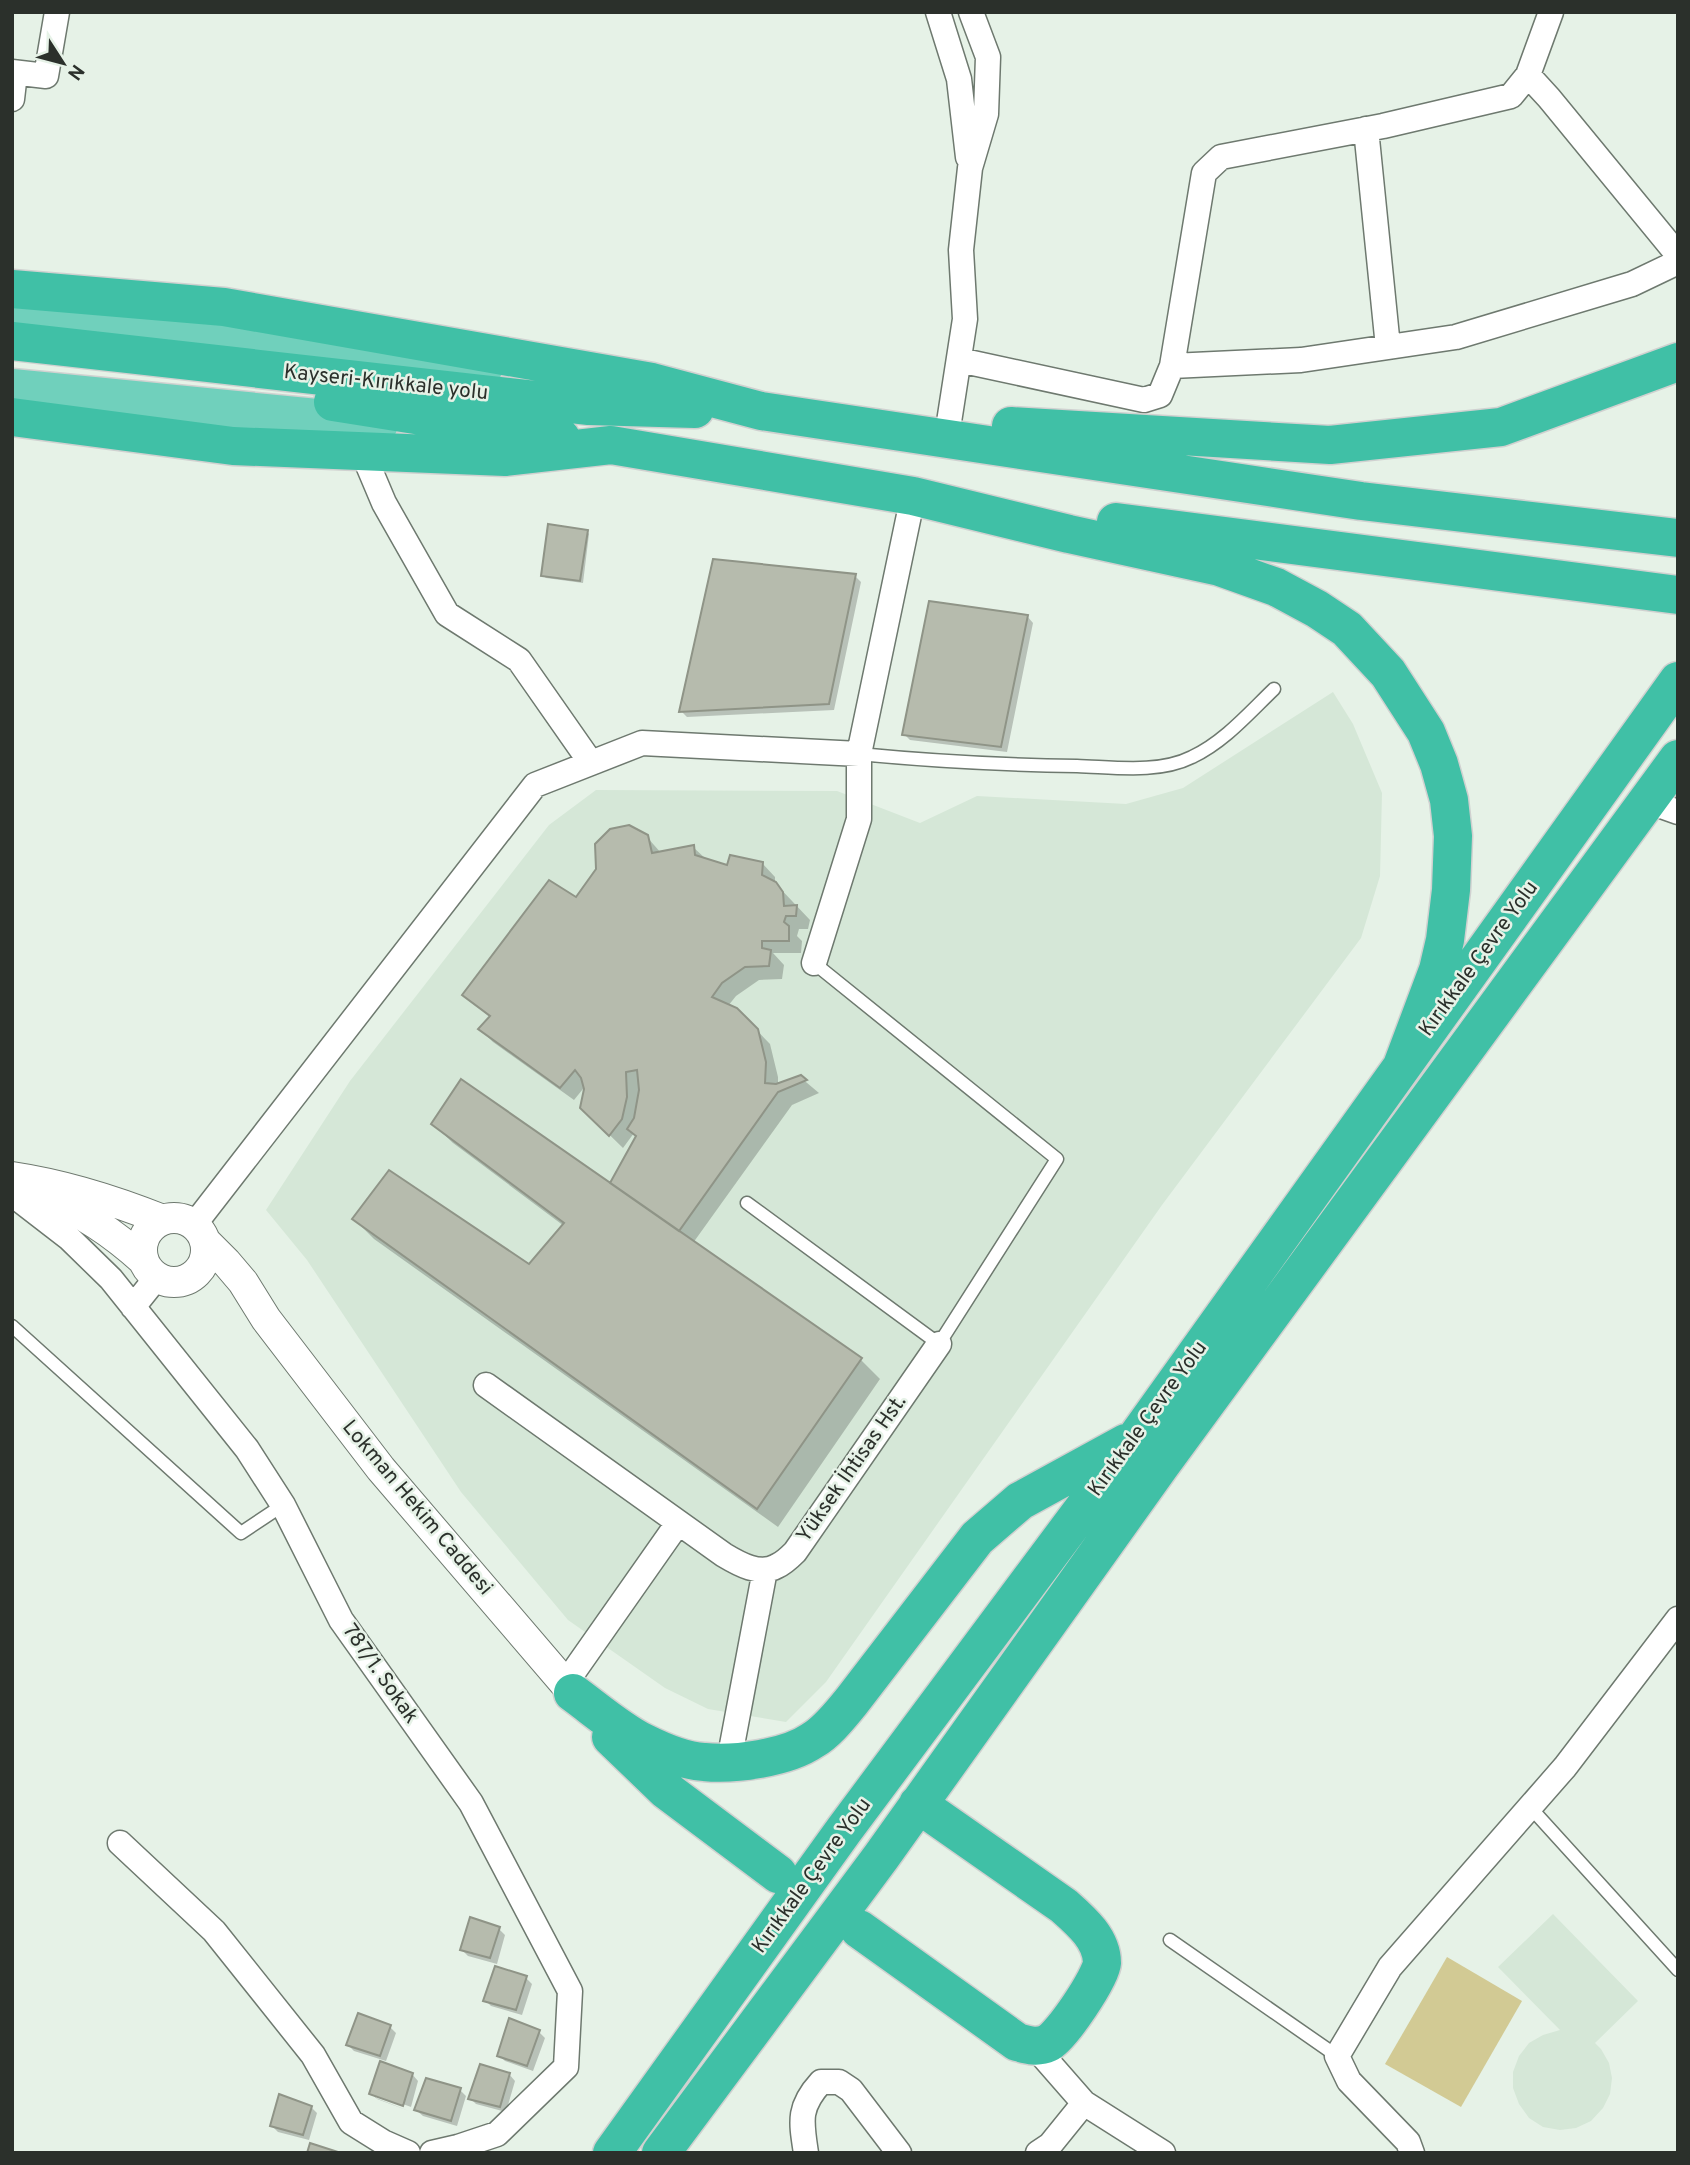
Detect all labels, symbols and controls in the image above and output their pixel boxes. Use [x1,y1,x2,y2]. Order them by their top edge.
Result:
north arrow [28,28,98,98]
text: N [61,59,89,84]
street label: Kayseri-Kırıkkale yolu [283,359,489,407]
street label: Kırıkkale Çevre Yolu [1413,876,1545,1042]
street label: Kırıkkale Çevre Yolu [1082,1336,1214,1502]
street label: Yüksek İhtisas Hst. [791,1390,913,1548]
street label: Lokman Hekim Caddesi [336,1415,498,1601]
street label: 787/1. Sokak [336,1619,424,1729]
street label: Kırıkkale Çevre Yolu [746,1793,878,1959]

